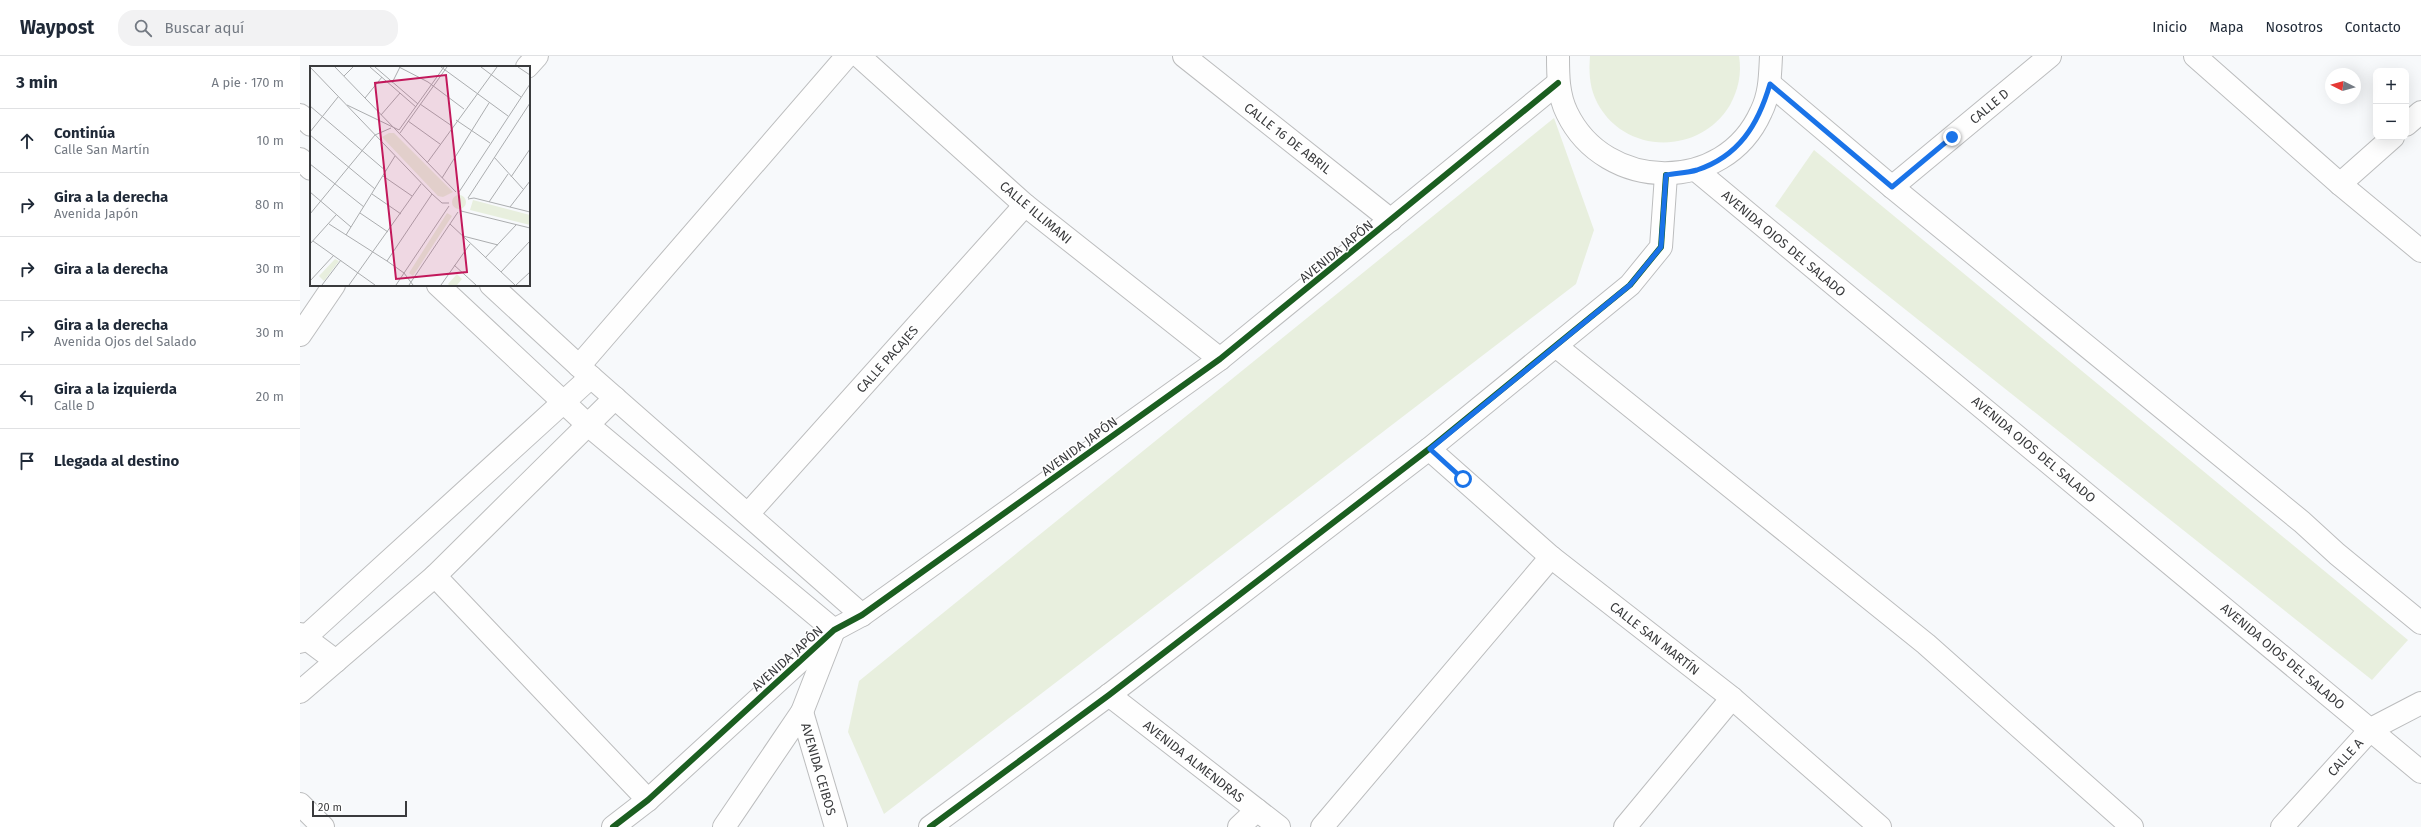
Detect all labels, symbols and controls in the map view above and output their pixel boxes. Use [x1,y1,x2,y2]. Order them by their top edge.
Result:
search box [118,10,398,46]
text: Waypost [20,16,94,39]
icon: search [132,17,154,39]
text: Buscar aquí [164,19,244,37]
text: Inicio [2152,19,2187,36]
text: Mapa [2209,19,2244,36]
text: Nosotros [2266,19,2323,36]
text: Contacto [2345,19,2401,36]
inset map [310,66,530,286]
north arrow [2325,68,2361,104]
map controls [2373,68,2409,140]
button: + [2373,68,2409,104]
text: 3 min [16,72,58,93]
text: A pie · 170 m [212,75,284,90]
street label: CALLE D [1967,86,2012,127]
street label: CALLE 16 DE ABRIL [1241,100,1335,177]
button: − [2373,104,2409,140]
text: Continúa [54,124,115,142]
route end [1943,128,1961,146]
icon: ahead [16,130,38,152]
text: 10 m [257,133,284,148]
text: Calle San Martín [54,142,150,157]
street label: CALLE ILLIMANI [997,178,1075,247]
street label: AVENIDA OJOS DEL SALADO [1719,187,1849,299]
text: Gira a la derecha [54,188,168,206]
icon: right [16,194,38,216]
text: 80 m [255,197,284,212]
text: Avenida Japón [54,206,138,221]
street label: AVENIDA JAPÓN [1297,217,1376,286]
icon: right [16,258,38,280]
text: Gira a la derecha [54,260,168,278]
text: 30 m [256,261,284,276]
text: Gira a la derecha [54,316,168,334]
icon: right [16,322,38,344]
street label: CALLE PACAJES [853,323,921,396]
text: 30 m [256,325,284,340]
text: Avenida Ojos del Salado [54,334,197,349]
text: Gira a la izquierda [54,380,177,398]
icon: left [16,386,38,408]
text: 20 m [256,389,284,404]
street label: AVENIDA OJOS DEL SALADO [1969,393,2099,505]
text: Calle D [54,398,95,413]
street label: AVENIDA JAPÓN [1038,414,1120,479]
icon: arrive [16,450,38,472]
text: Llegada al destino [54,452,179,470]
route start [1454,470,1472,488]
street label: CALLE SAN MARTÍN [1607,599,1702,678]
street label: AVENIDA OJOS DEL SALADO [2218,600,2348,712]
street label: AVENIDA JAPÓN [749,623,826,694]
street label: AVENIDA ALMENDRAS [1140,717,1247,805]
street label: AVENIDA CEIBOS [798,721,839,817]
street label: CALLE A [2325,735,2367,779]
scale bar [312,799,407,818]
text: 20 m [318,801,342,814]

